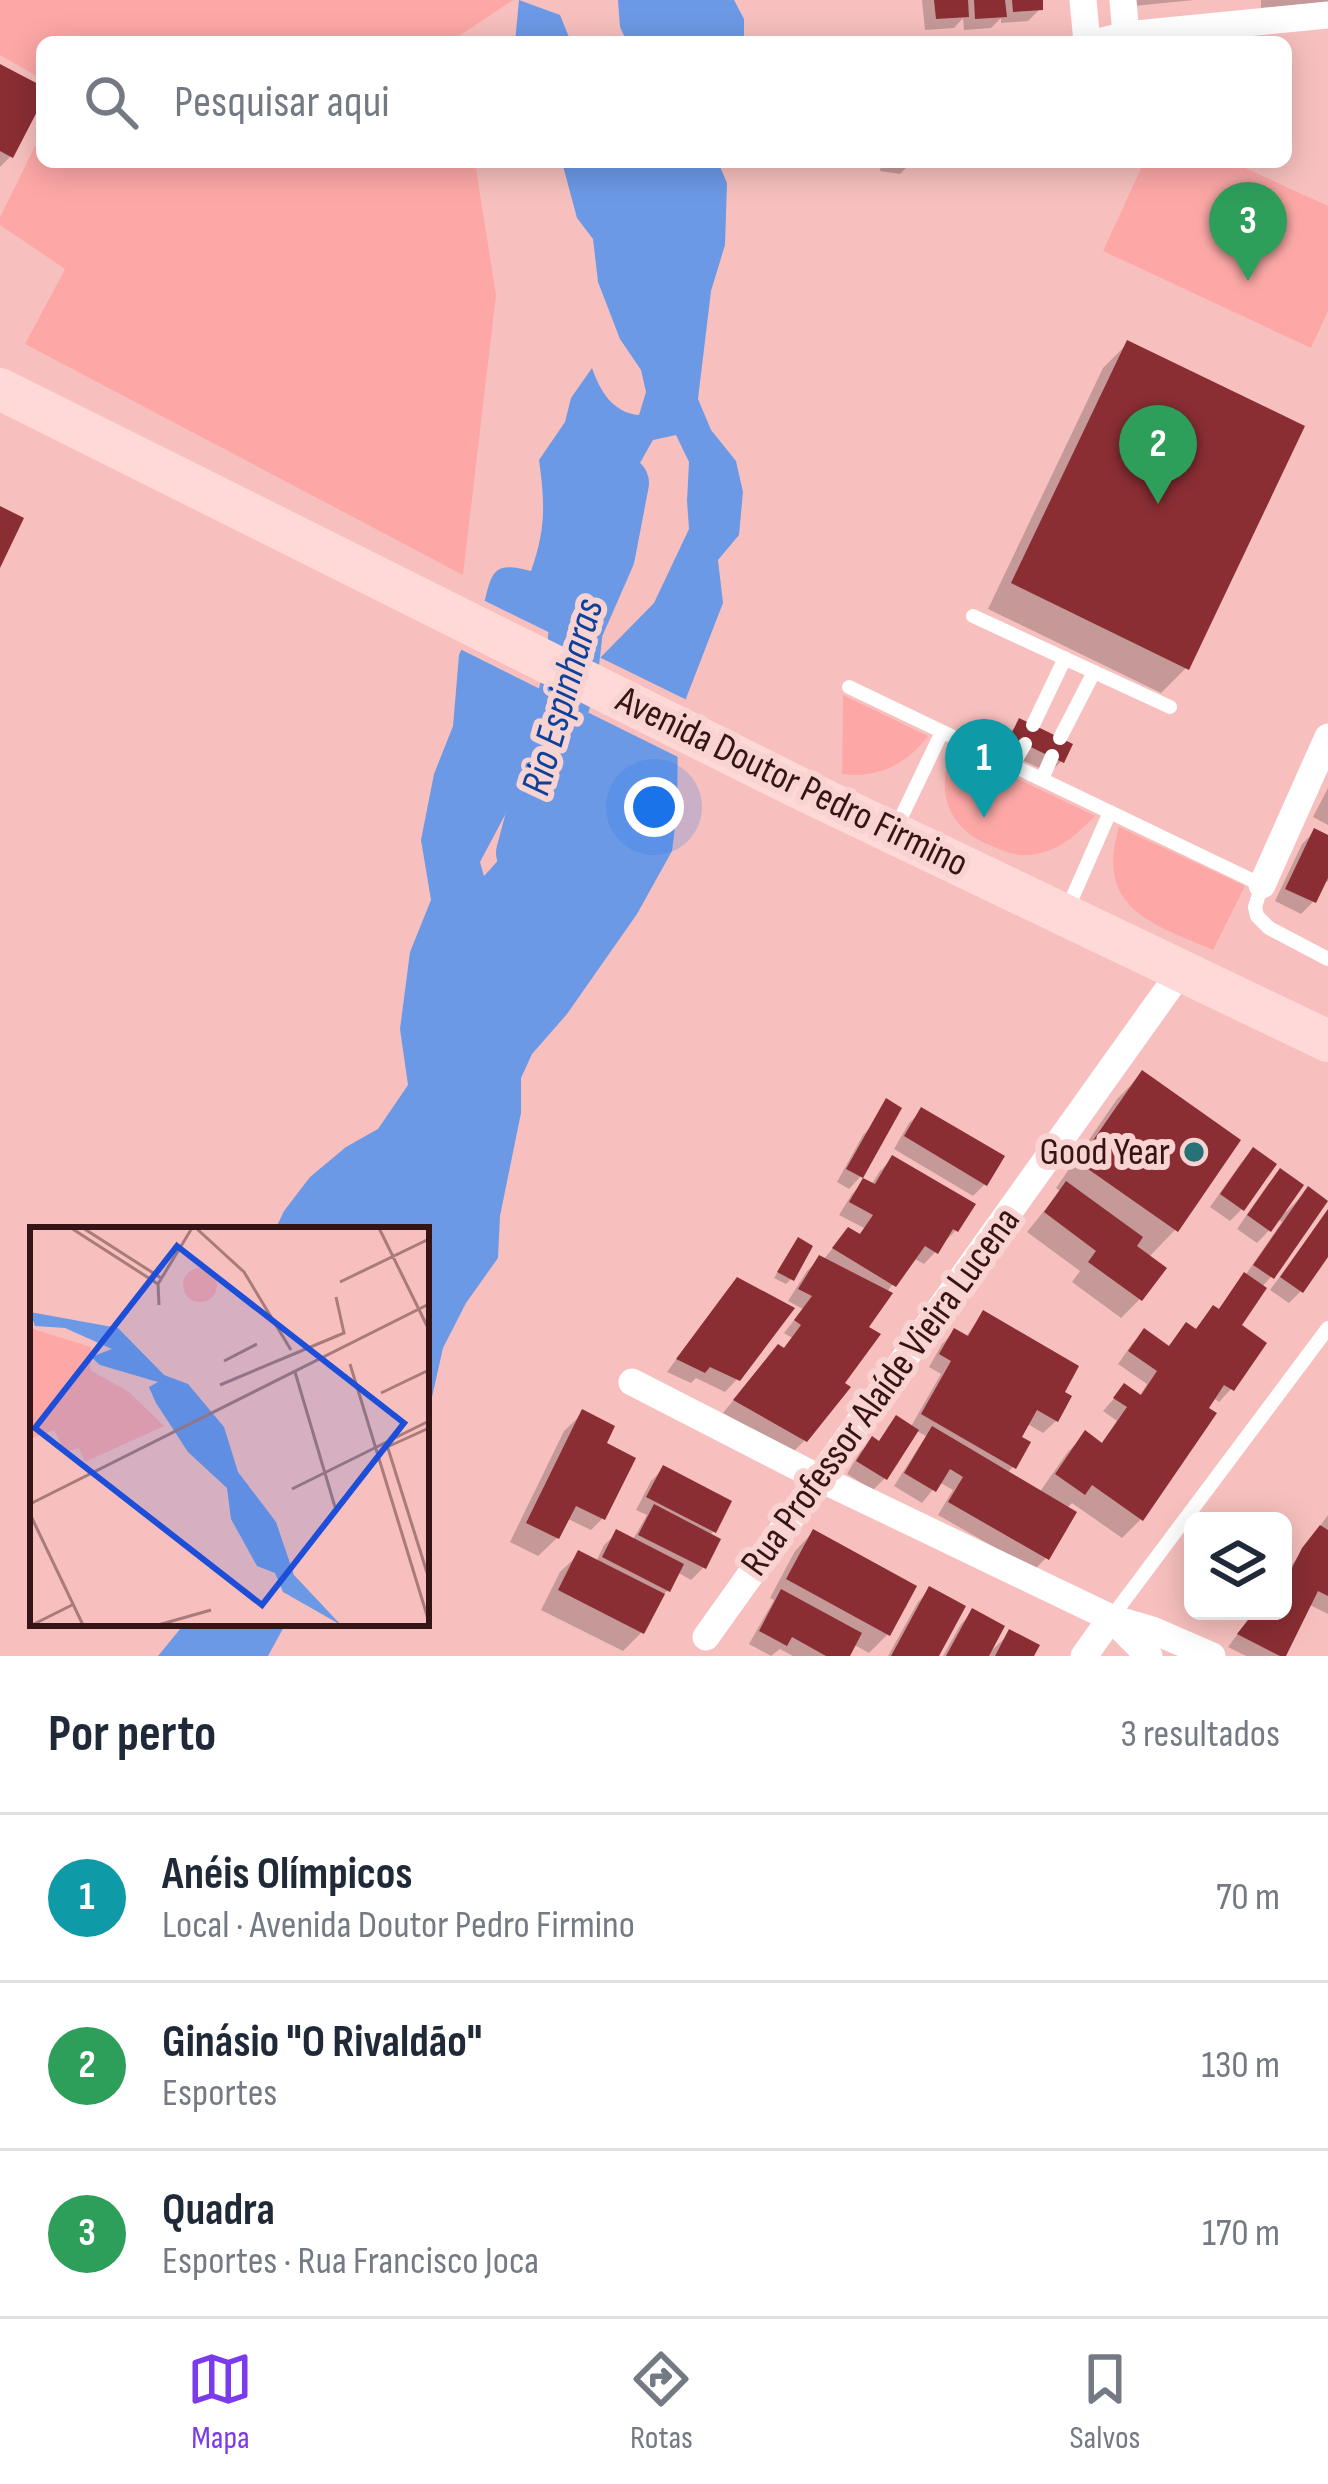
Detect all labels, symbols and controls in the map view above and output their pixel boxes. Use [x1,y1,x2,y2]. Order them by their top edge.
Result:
search box [36,36,1292,168]
icon: search [78,69,144,135]
text: Pesquisar aqui [174,75,390,130]
pin: 3 [1209,182,1287,281]
pin: 2 [1119,405,1197,504]
water label: Rio Espinharas [511,593,615,801]
street label: Avenida Doutor Pedro Firmino [608,676,975,888]
pin: 1 [945,719,1023,818]
your location [624,777,684,837]
place label: Good Year [1039,1129,1170,1176]
marker: Good Year [1181,1139,1207,1165]
street label: Rua Professor Alaíde Vieira Lucena [732,1199,1030,1585]
inset map [30,1227,429,1626]
map controls [1184,1512,1292,1620]
button: layers [1184,1512,1292,1620]
text: Por perto [48,1704,216,1765]
text: 3 resultados [1120,1711,1280,1758]
text: Anéis Olímpicos [162,1847,413,1902]
text: 1 [79,1874,95,1921]
text: 70 m [1216,1874,1280,1921]
text: Local · Avenida Doutor Pedro Firmino [162,1902,635,1949]
text: Ginásio "O Rivaldão" [162,2015,482,2070]
text: 2 [78,2042,96,2089]
text: 130 m [1201,2042,1280,2089]
text: Esportes [162,2070,277,2117]
text: Quadra [162,2183,275,2238]
text: 3 [78,2210,96,2257]
text: 170 m [1202,2210,1280,2257]
text: Esportes · Rua Francisco Joca [162,2238,539,2285]
tab: Mapa [187,2346,253,2458]
tab: Rotas [628,2346,694,2458]
tab: Salvos [1069,2346,1140,2458]

